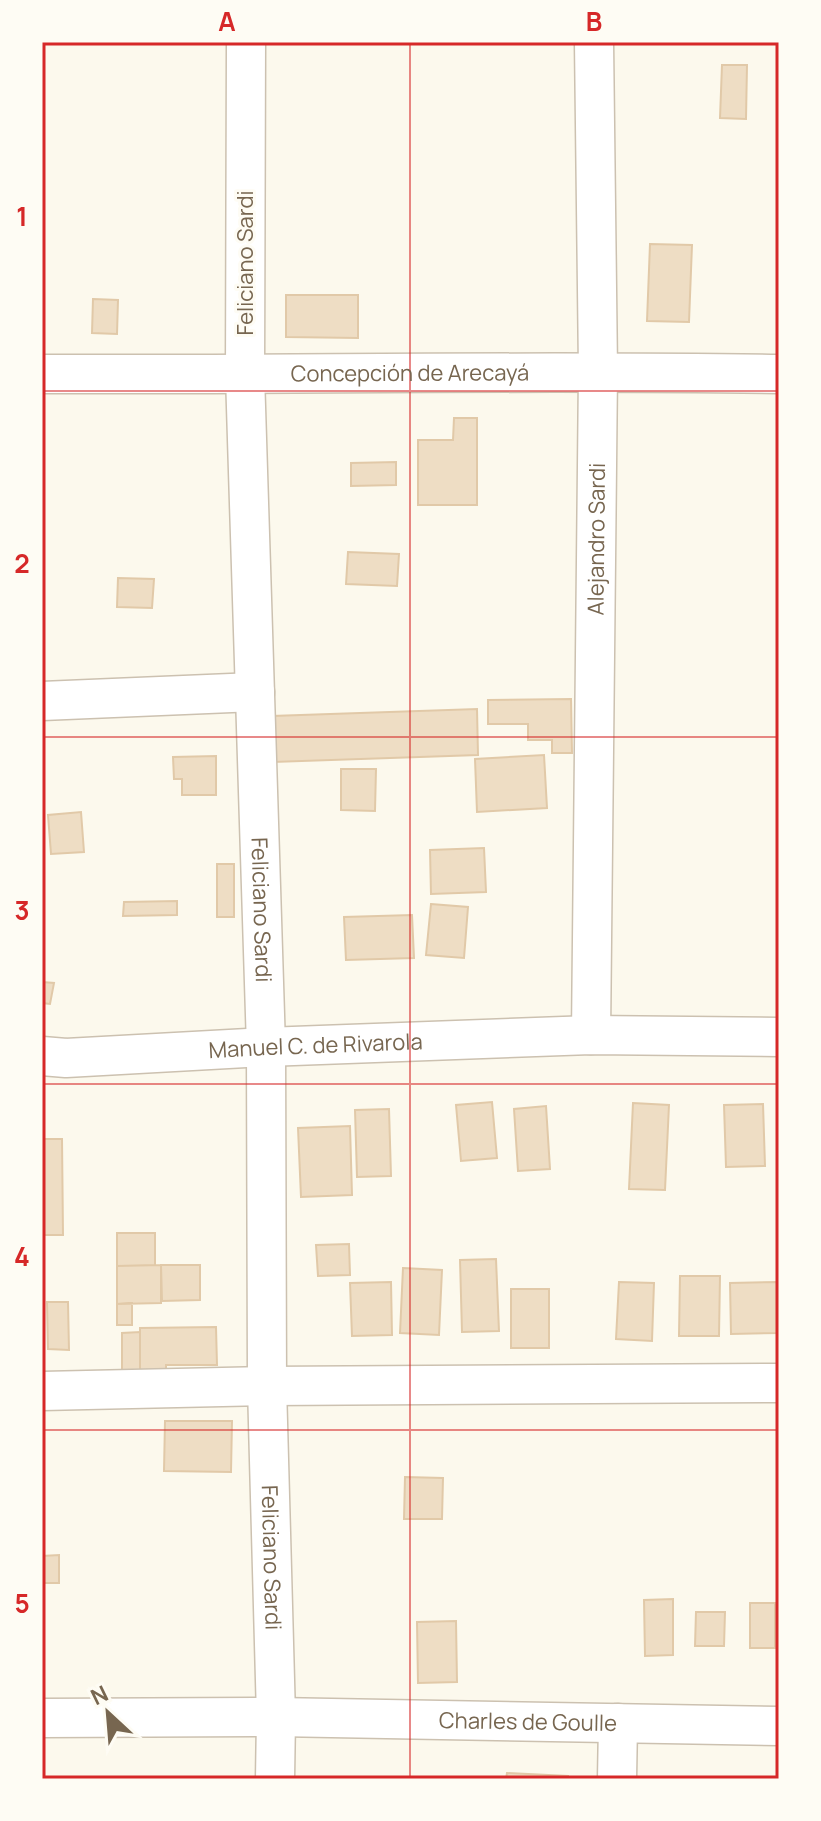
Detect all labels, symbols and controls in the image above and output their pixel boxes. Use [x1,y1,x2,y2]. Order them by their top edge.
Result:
text: A [218,3,236,39]
text: B [586,3,602,39]
street label: Feliciano Sardi [230,190,260,336]
text: 1 [16,198,28,234]
street label: Concepción de Arecayá [291,357,529,389]
street label: Alejandro Sardi [580,463,612,615]
text: 2 [14,545,30,581]
street label: Feliciano Sardi [244,837,279,983]
text: 3 [14,892,30,928]
street label: Manuel C. de Rivarola [208,1026,423,1065]
text: 4 [14,1238,30,1274]
street label: Feliciano Sardi [255,1485,289,1631]
text: 5 [14,1585,30,1621]
north arrow [68,1673,148,1753]
text: N [86,1678,113,1712]
street label: Charles de Goulle [439,1705,617,1738]

